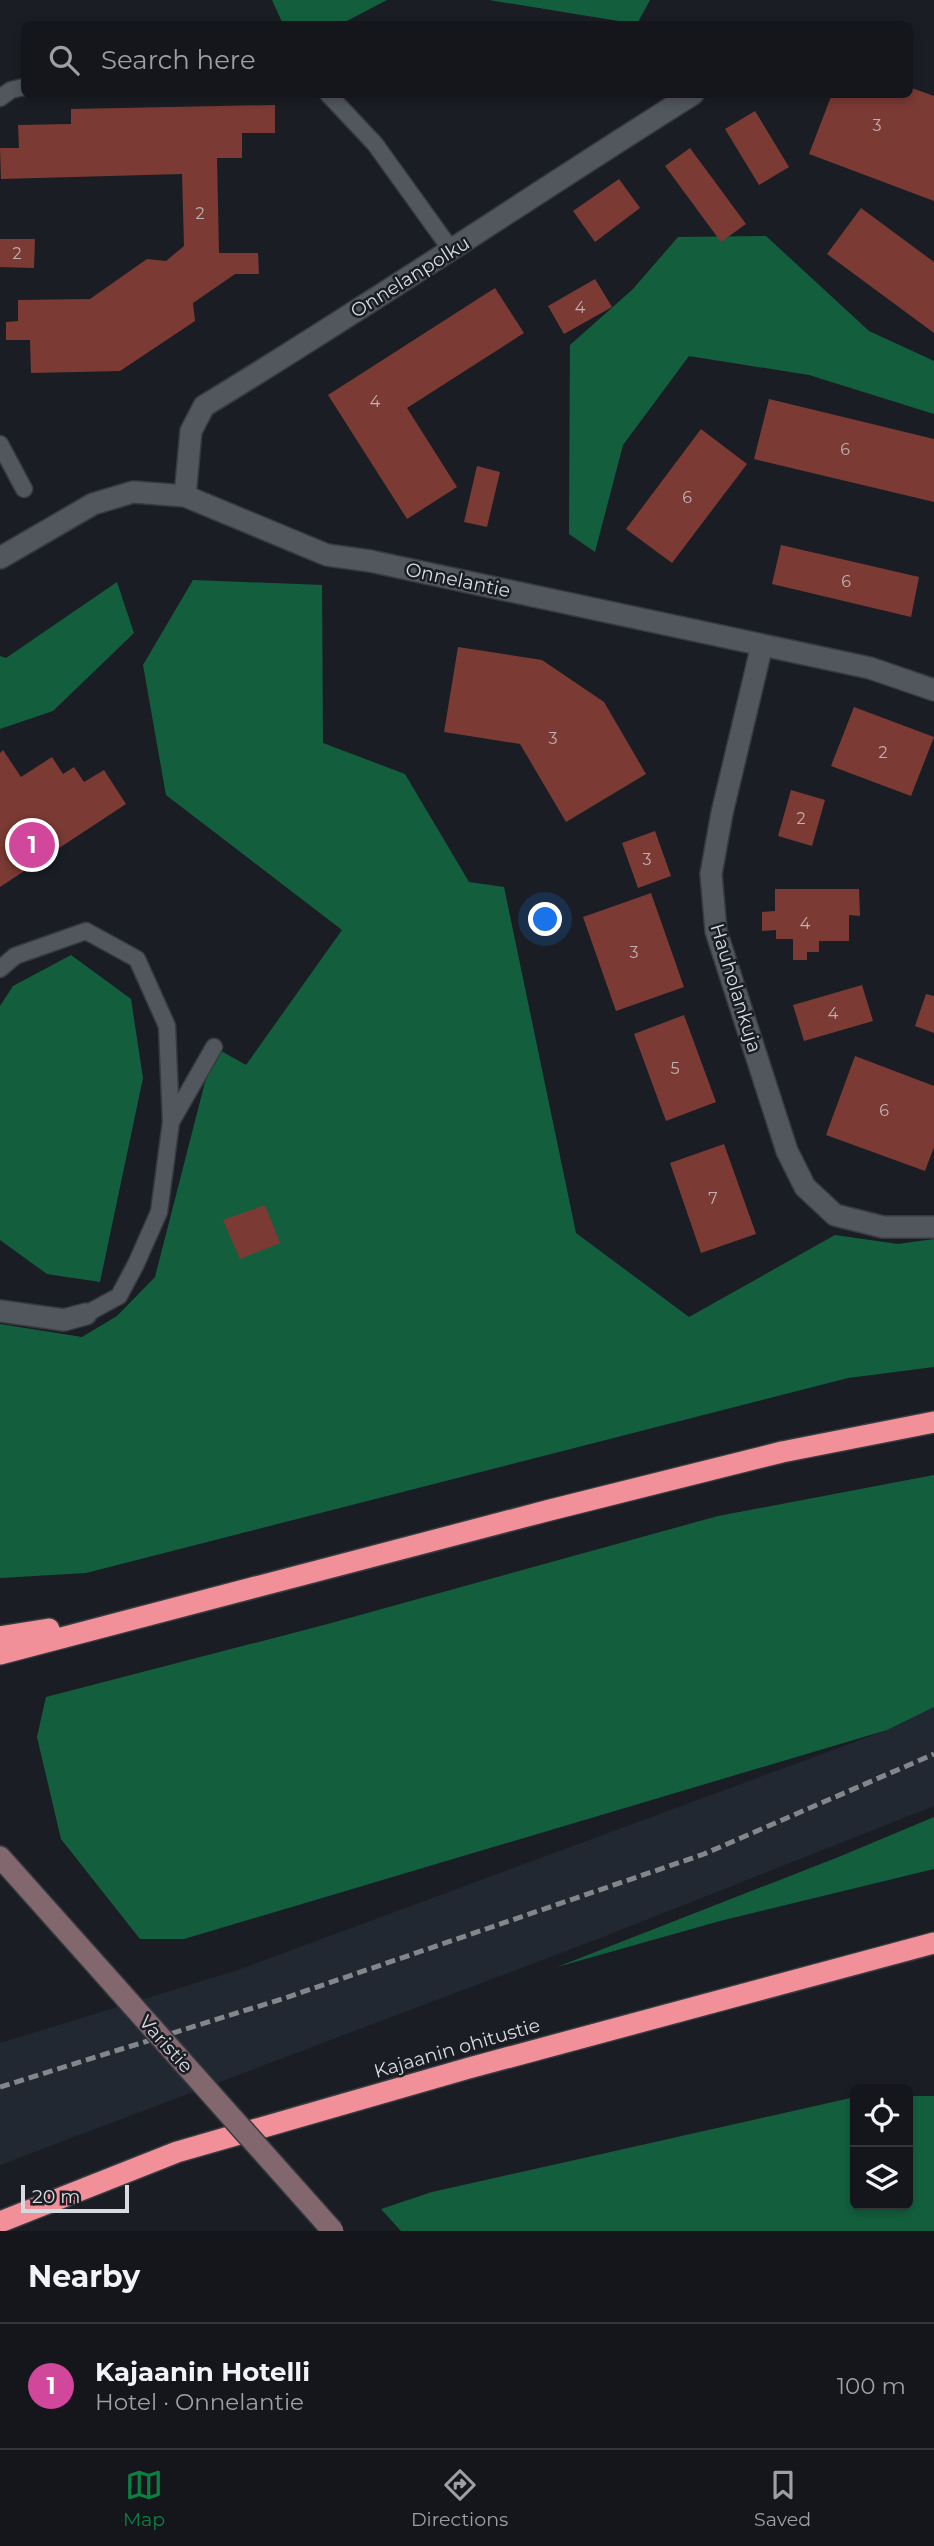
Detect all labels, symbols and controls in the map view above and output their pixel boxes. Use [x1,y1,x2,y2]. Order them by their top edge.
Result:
search box [21,21,913,98]
icon: search [45,41,83,79]
text: Search here [101,44,256,76]
house number: 3 [872,116,882,135]
house number: 2 [195,204,205,223]
street label: Onnelanpolku [346,231,474,323]
house number: 2 [12,244,22,263]
house number: 4 [575,298,586,317]
house number: 4 [370,392,381,411]
house number: 6 [840,440,850,459]
house number: 6 [682,488,692,507]
street label: Onnelantie [403,558,513,602]
house number: 6 [841,572,851,591]
house number: 3 [548,729,558,748]
house number: 2 [878,743,888,762]
house number: 2 [796,809,806,828]
pin: 1 [9,819,55,871]
house number: 3 [642,850,652,869]
your location [528,902,562,936]
house number: 4 [800,914,811,933]
street label: Hauholankuja [705,921,767,1055]
house number: 3 [629,943,639,962]
house number: 4 [828,1004,839,1023]
house number: 5 [670,1059,680,1078]
house number: 6 [879,1101,889,1120]
house number: 7 [708,1189,718,1208]
street label: Varistie [134,2010,198,2078]
street label: Kajaanin ohitustie [371,2013,543,2083]
map controls [850,2084,913,2210]
button: locate [850,2084,913,2147]
button: layers [850,2147,913,2210]
scale bar [21,2182,130,2214]
text: 20 m [32,2185,80,2208]
text: Nearby [28,2258,140,2295]
text: Kajaanin Hotelli [95,2356,310,2388]
text: 1 [46,2372,56,2400]
text: 100 m [837,2372,906,2400]
text: Hotel · Onnelantie [95,2388,304,2416]
tab: Map [123,2466,165,2531]
tab: Directions [411,2466,508,2531]
tab: Saved [754,2466,811,2531]

